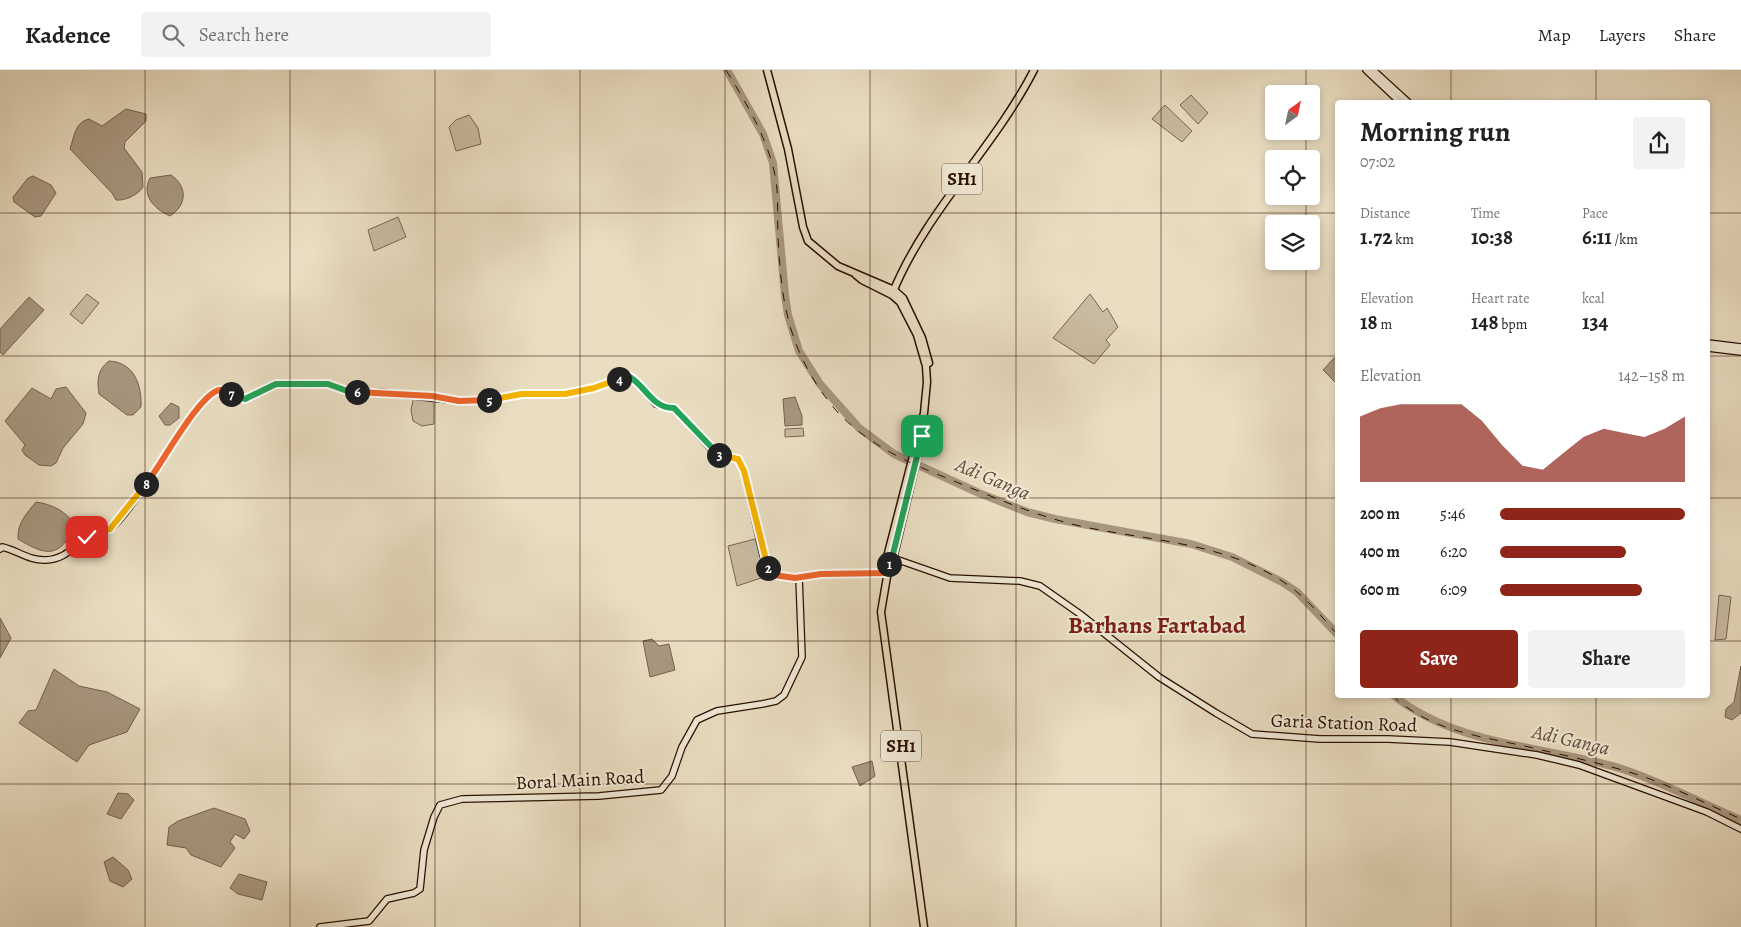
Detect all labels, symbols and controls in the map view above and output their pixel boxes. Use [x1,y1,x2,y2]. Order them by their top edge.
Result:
search box [141,12,491,57]
text: Kadence [25,19,111,51]
icon: search [159,21,187,49]
text: Search here [199,22,289,48]
text: Map [1538,23,1571,47]
text: Layers [1599,23,1646,47]
text: Share [1674,23,1716,47]
north arrow [1265,85,1320,140]
map controls [1265,85,1320,270]
text: Morning run [1360,113,1510,151]
button: share [1633,117,1685,169]
button: locate [1265,150,1320,205]
text: 07:02 [1360,151,1395,173]
road number: SH1 [942,164,982,195]
text: Distance [1360,204,1410,223]
text: Time [1471,204,1500,223]
text: Pace [1582,204,1608,223]
button: layers [1265,215,1320,270]
text: 1.72 [1360,223,1392,251]
text: 10:38 [1471,223,1513,251]
text: 6:11 [1582,223,1612,251]
text: km [1392,230,1414,249]
text: /km [1612,230,1638,249]
text: Elevation [1360,289,1414,308]
text: Heart rate [1471,289,1529,308]
text: kcal [1582,289,1604,308]
text: 18 [1360,308,1378,336]
text: 148 [1471,308,1498,336]
text: 134 [1582,308,1608,336]
text: m [1378,315,1392,334]
text: bpm [1498,315,1527,334]
text: Elevation [1360,365,1421,387]
text: 142–158 m [1618,365,1685,387]
pin: 4 [606,366,632,392]
text: 4 [616,370,623,389]
pin: 6 [344,380,370,404]
pin: 7 [218,382,244,406]
text: 6 [354,383,361,402]
text: 7 [229,385,234,404]
pin: 5 [476,388,502,412]
text: 5 [487,391,492,410]
pin [901,415,943,457]
icon: arrive [908,422,936,450]
pin: 3 [706,442,732,468]
text: 3 [716,446,723,465]
water label: Adi Ganga [951,451,1034,507]
pin: 8 [134,472,158,496]
text: 8 [143,475,150,494]
text: 200 m [1360,503,1400,525]
text: 5:46 [1440,503,1465,525]
pin [66,516,108,558]
icon: check [73,523,101,551]
text: 400 m [1360,541,1400,563]
text: 6:20 [1440,541,1467,563]
pin: 1 [876,552,902,576]
text: 1 [887,555,892,574]
pin: 2 [756,556,780,580]
text: 2 [765,559,772,578]
text: 600 m [1360,579,1400,601]
text: 6:09 [1440,579,1467,601]
district label: Barhans Fartabad [1068,609,1246,641]
button: Save [1360,630,1518,688]
button: Share [1528,630,1685,688]
street label: Garia Station Road [1270,707,1419,739]
water label: Adi Ganga [1529,718,1612,762]
road number: SH1 [881,730,921,761]
street label: Boral Main Road [515,764,646,796]

